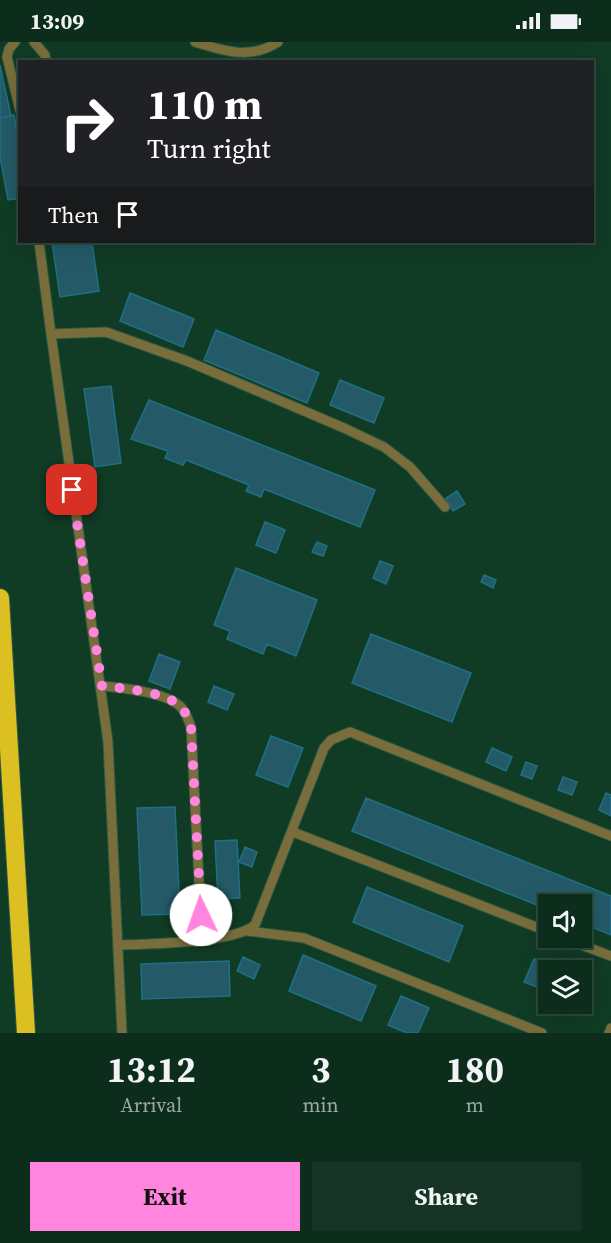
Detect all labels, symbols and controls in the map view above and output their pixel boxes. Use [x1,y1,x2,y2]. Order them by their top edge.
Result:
text: 13:09 [30,6,84,36]
text: 110 m [147,75,262,133]
icon: right [48,84,126,162]
text: Turn right [147,130,271,167]
icon: arrive [111,198,144,231]
text: Then [48,200,99,230]
pin [46,464,97,515]
icon: arrive [55,473,88,506]
position arrow [169,883,233,947]
map controls [538,894,592,1014]
button: sound [538,894,592,948]
button: layers [538,960,592,1014]
text: 13:12 [107,1045,196,1094]
text: 3 [311,1045,330,1094]
text: 180 [446,1045,504,1094]
text: Arrival [120,1091,182,1119]
text: min [303,1091,339,1119]
text: m [466,1091,484,1119]
button: Exit [30,1162,300,1231]
button: Share [312,1162,581,1231]

